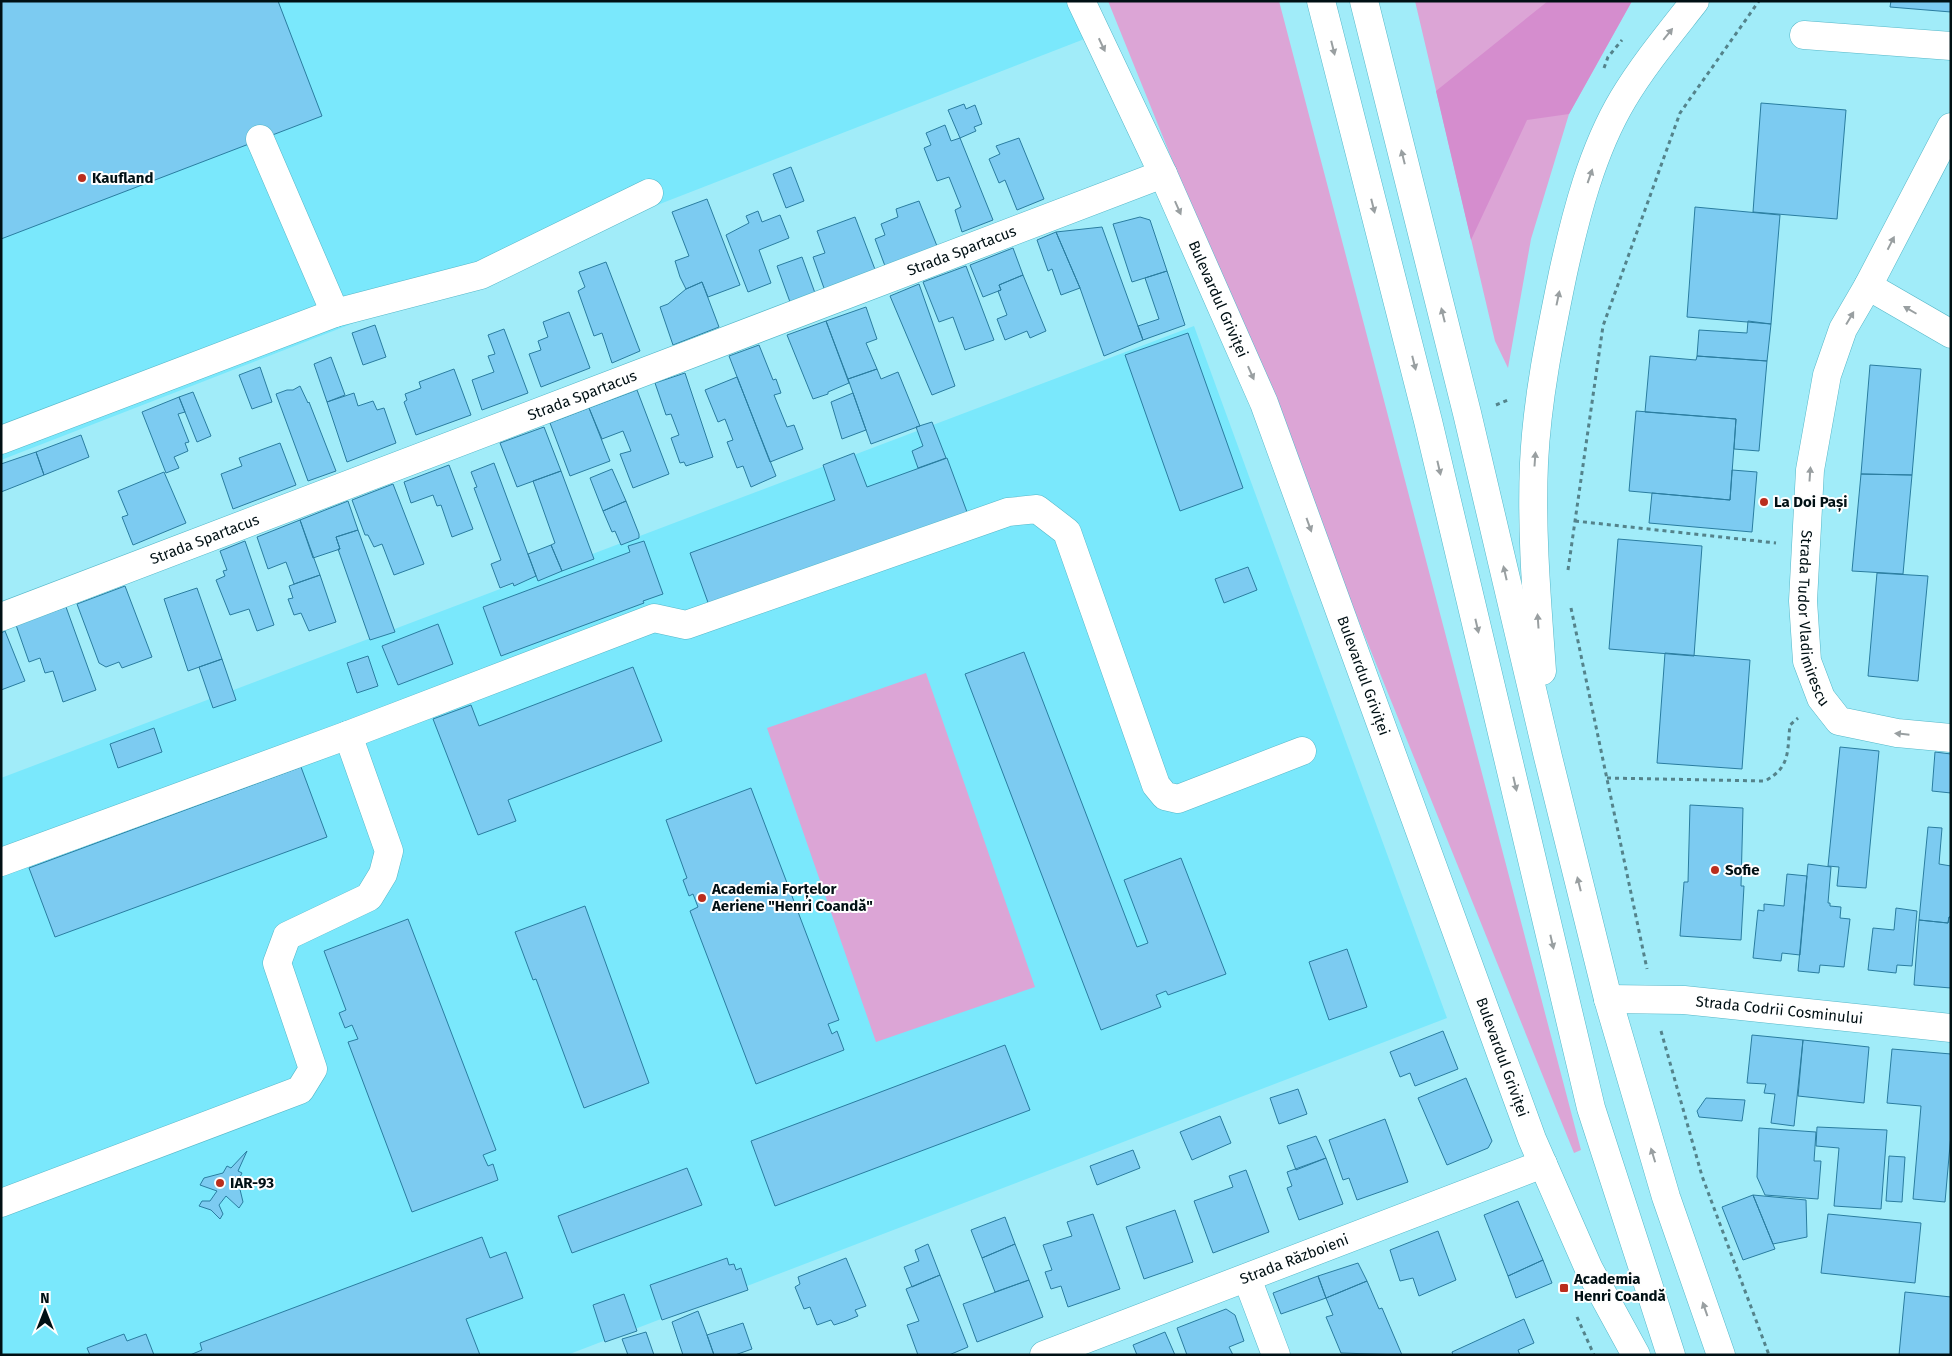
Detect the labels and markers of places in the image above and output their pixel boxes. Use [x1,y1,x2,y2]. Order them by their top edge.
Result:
place label: Kaufland [92,169,153,187]
marker: Kaufland [76,172,88,184]
place label: La Doi Pași [1774,493,1847,512]
marker: La Doi Pași [1758,496,1770,508]
place label: Sofie [1725,861,1760,879]
marker: Sofie [1709,864,1721,876]
place label: Academia Forțelor Aeriene "Henri Coandă" [711,880,873,915]
marker: Academia Forțelor Aeriene "Henri Coandă" [696,892,708,904]
place label: IAR-93 [230,1174,274,1192]
marker: IAR-93 [214,1177,226,1189]
place label: Academia Henri Coandă [1573,1270,1666,1305]
marker: Academia Henri Coandă [1558,1282,1570,1294]

